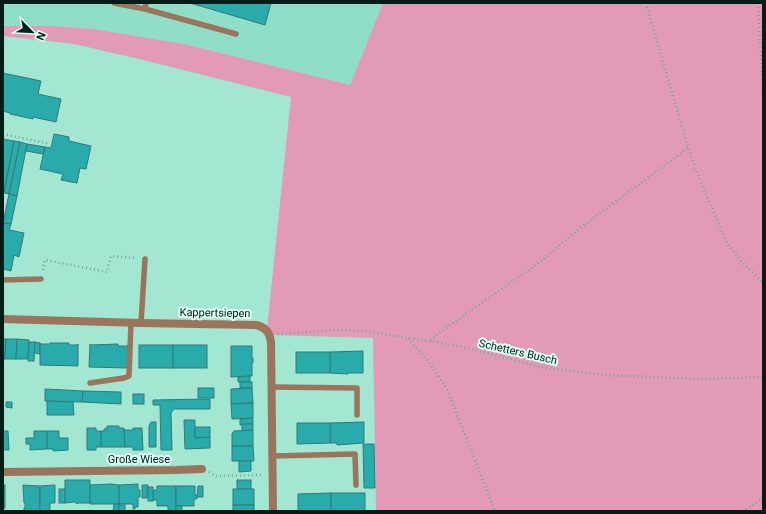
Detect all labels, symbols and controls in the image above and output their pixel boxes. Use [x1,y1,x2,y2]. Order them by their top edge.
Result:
north arrow [12,12,52,52]
text: N [33,30,48,42]
street label: Kappertsiepen [179,306,251,320]
street label: Schetters Busch [478,337,558,367]
street label: Große Wiese [108,453,170,466]

